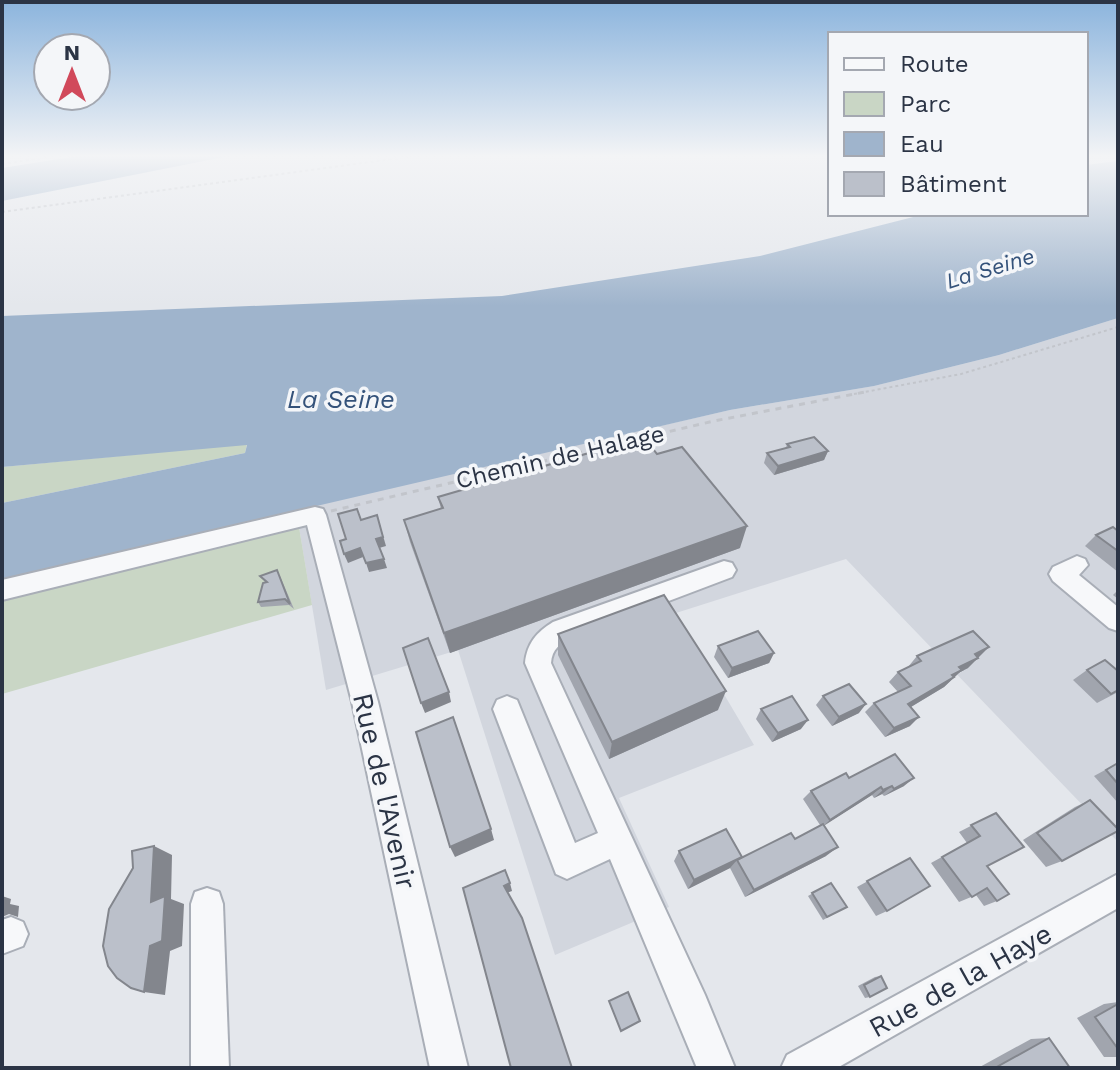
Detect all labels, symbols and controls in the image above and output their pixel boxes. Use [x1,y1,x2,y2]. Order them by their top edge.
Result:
north arrow [32,32,112,112]
legend [828,32,1088,216]
text: N [64,40,80,65]
text: Route [900,50,969,78]
text: Parc [900,90,951,118]
text: Eau [900,130,944,158]
text: Bâtiment [900,170,1007,198]
water label: La Seine [943,243,1037,294]
water label: La Seine [287,384,395,414]
street label: Chemin de Halage [453,419,667,495]
street label: Rue de l'Avenir [346,690,423,893]
street label: Rue de la Haye [863,917,1057,1044]

